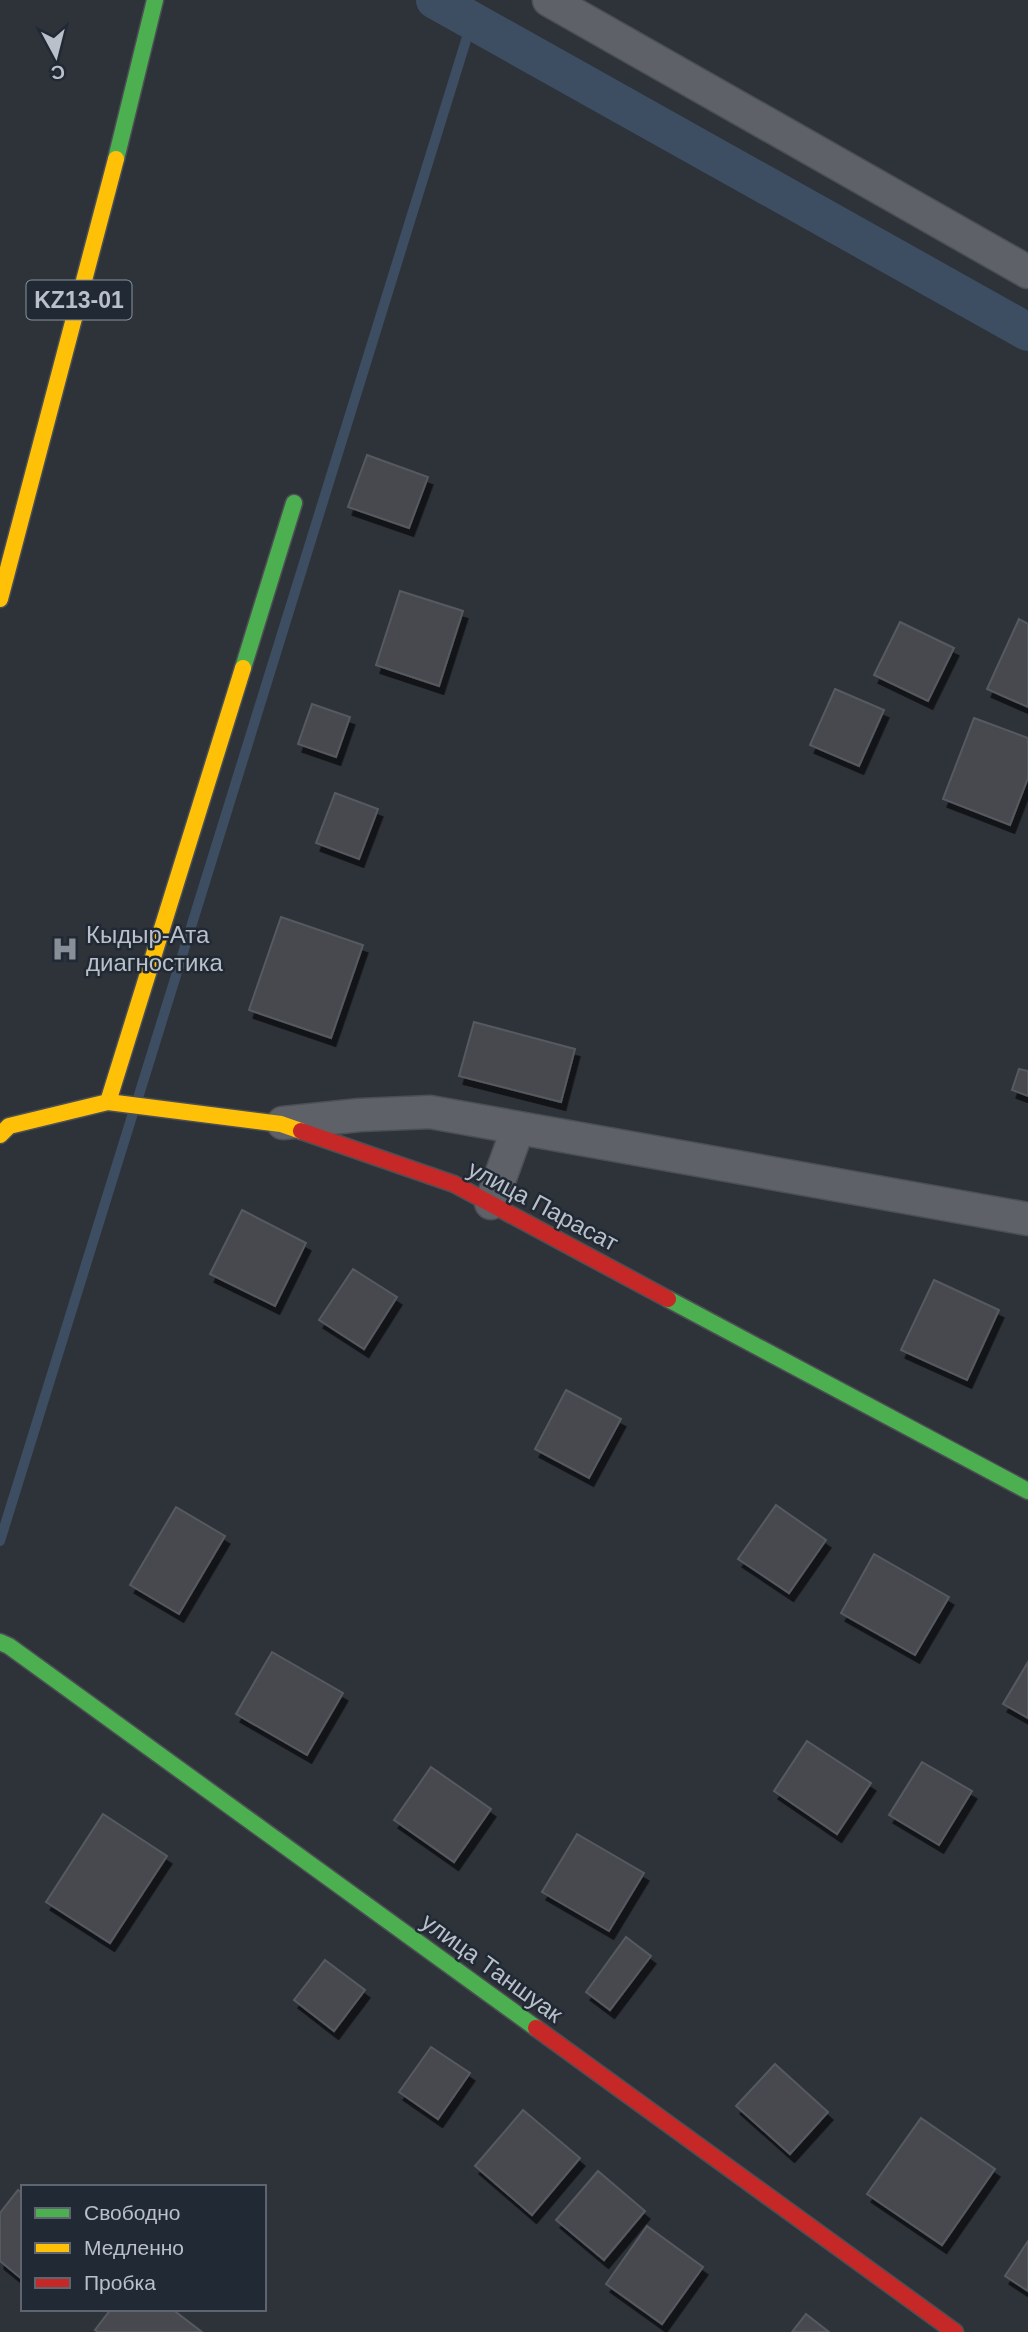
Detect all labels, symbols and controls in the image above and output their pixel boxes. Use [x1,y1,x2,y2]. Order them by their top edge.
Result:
north arrow [21,21,91,91]
text: С [50,61,66,84]
road number: KZ13-01 [27,280,132,320]
place label: Кыдыр-Ата диагностика [86,921,224,976]
hospital icon: Кыдыр-Ата диагностика [50,934,80,964]
street label: улица Парасат [464,1155,623,1256]
street label: улица Таншуак [417,1907,568,2028]
legend [21,2185,266,2311]
text: Свободно [84,2201,181,2224]
text: Медленно [84,2236,184,2259]
text: Пробка [84,2271,156,2294]

